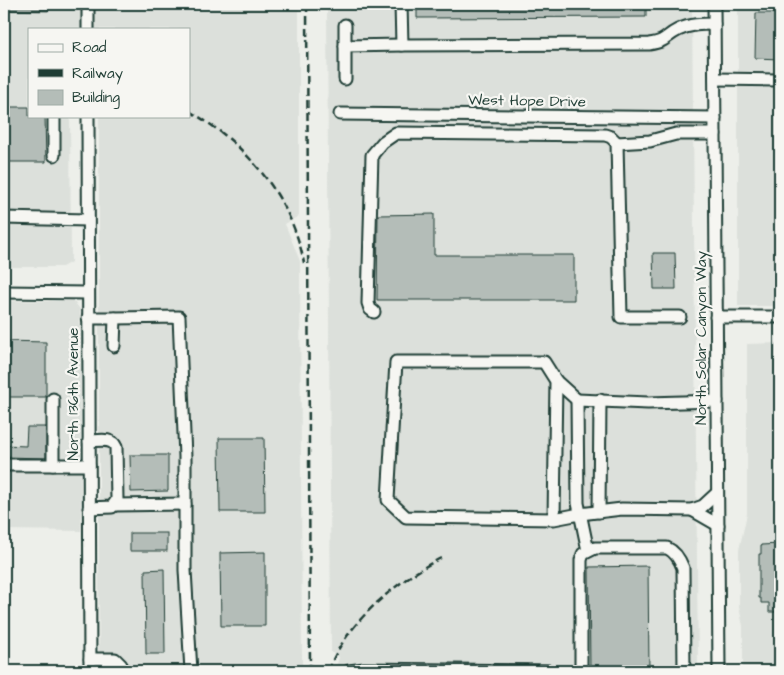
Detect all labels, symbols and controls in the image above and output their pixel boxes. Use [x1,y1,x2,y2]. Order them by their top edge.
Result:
legend [28,28,190,118]
text: Road [72,37,107,58]
text: Railway [72,63,123,85]
text: Building [72,87,120,109]
street label: West Hope Drive [468,89,586,113]
street label: North Solar Canyon Way [691,251,713,425]
street label: North 136th Avenue [63,328,84,460]

